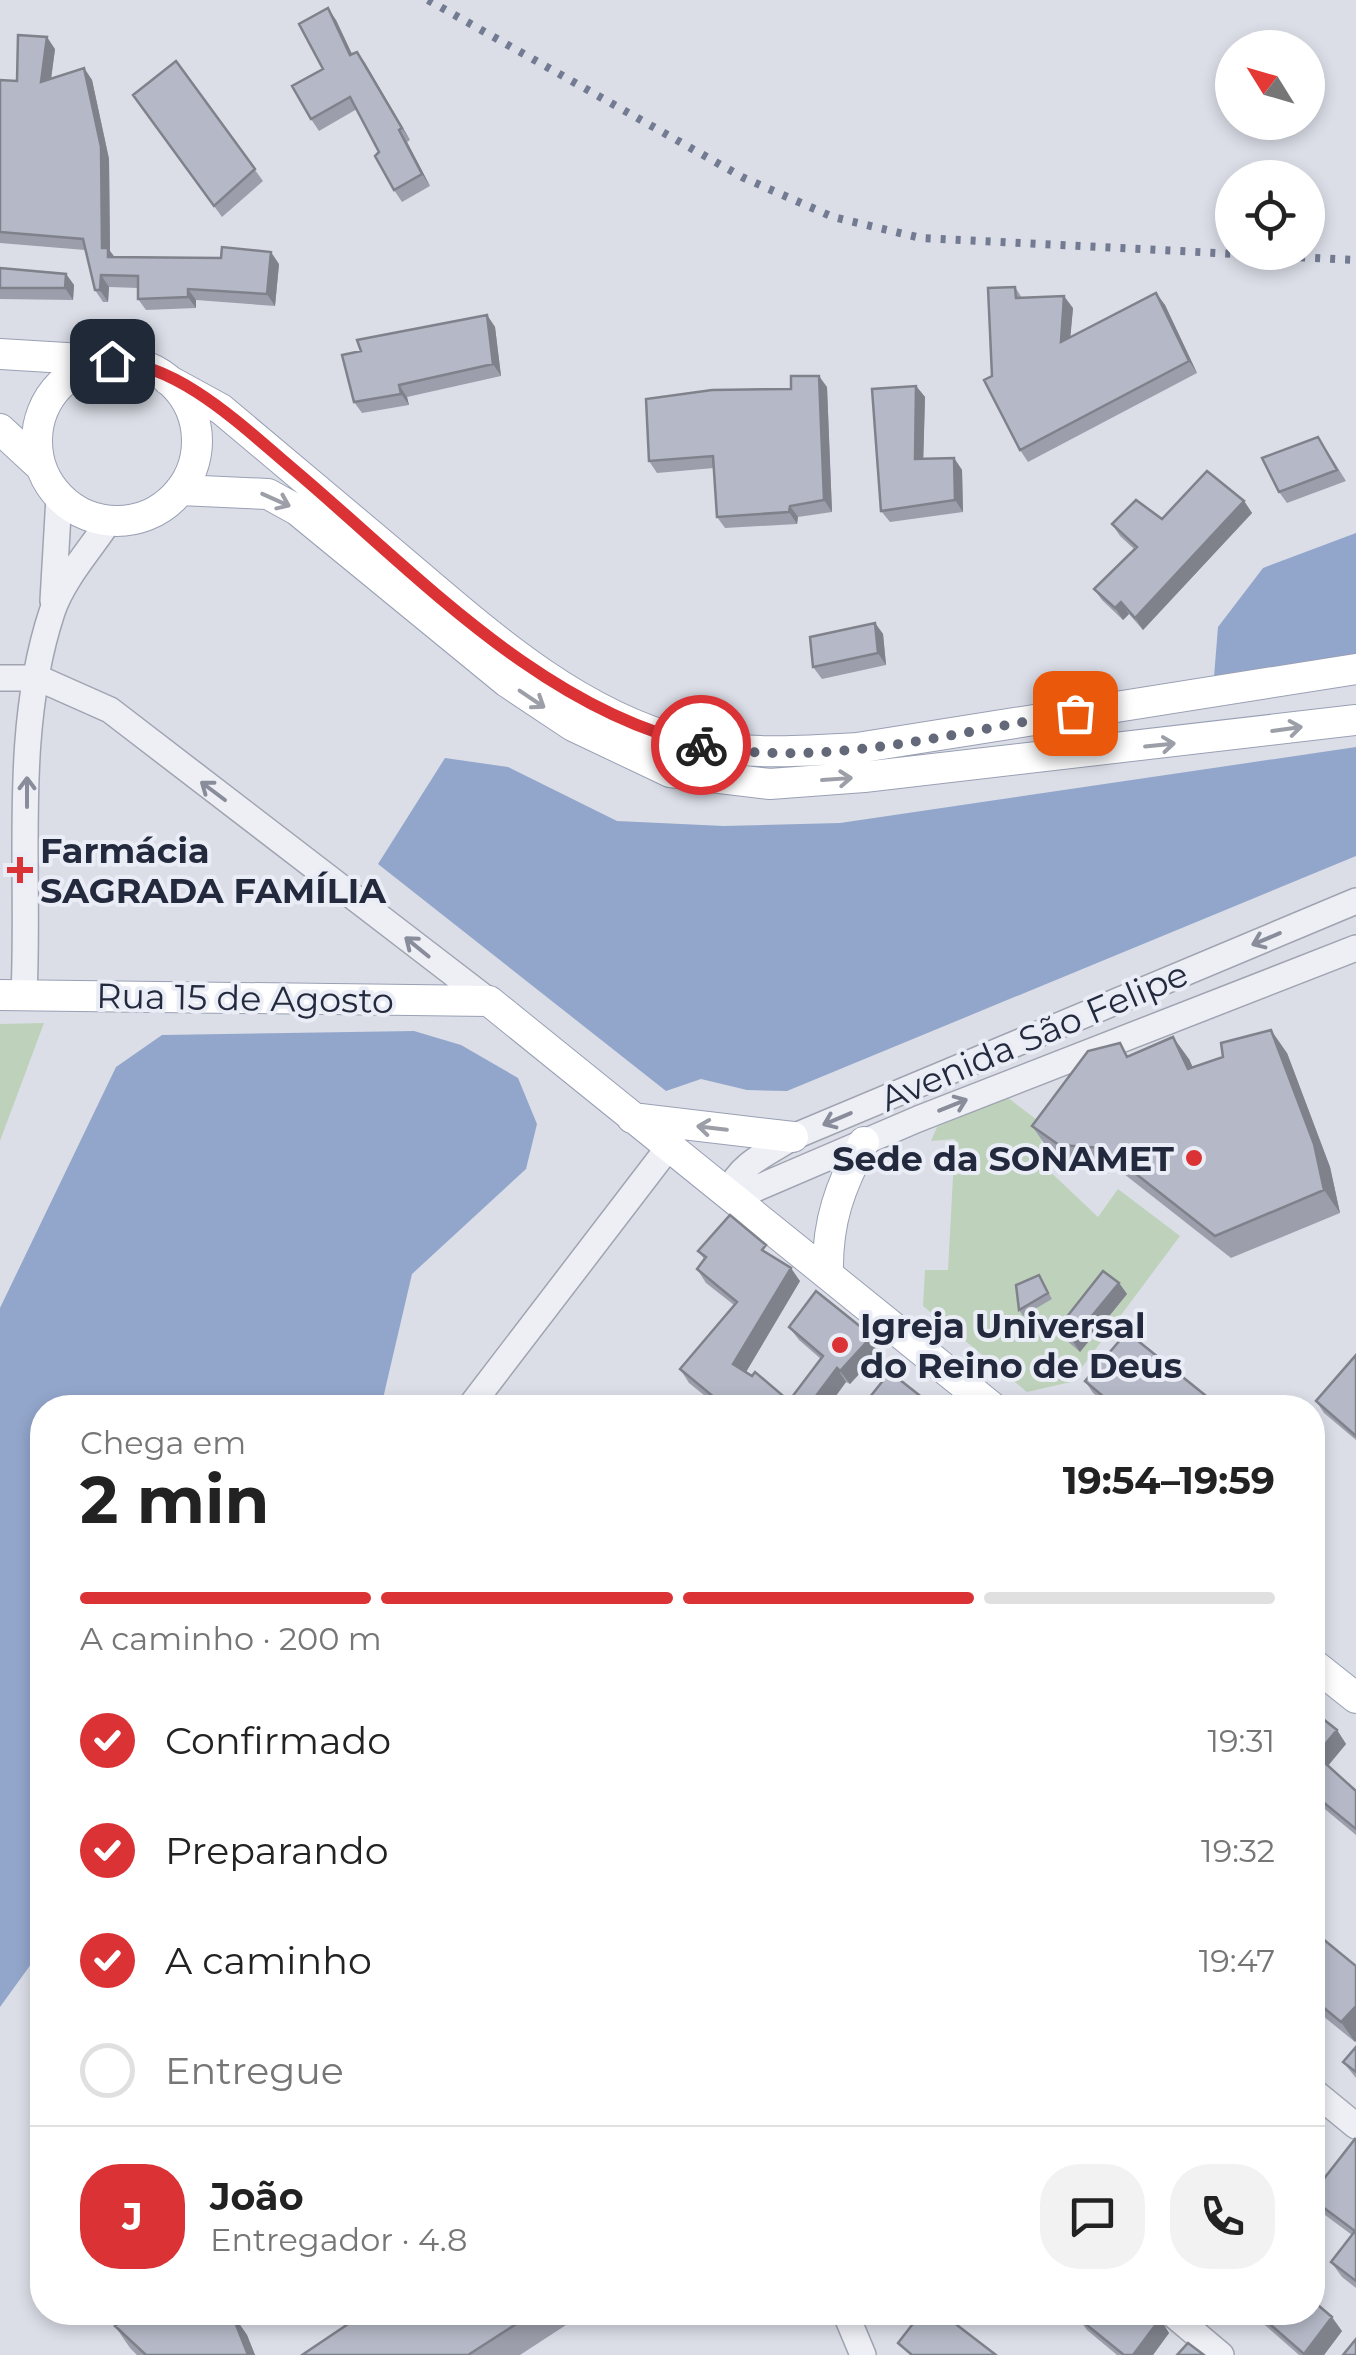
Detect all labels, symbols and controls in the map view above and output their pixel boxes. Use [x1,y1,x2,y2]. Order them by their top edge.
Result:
north arrow [1215,30,1325,140]
map controls [1215,30,1325,270]
button: locate [1215,160,1325,270]
pin [70,319,155,404]
icon: home [85,334,140,389]
one-way arrow [260,492,291,510]
pin [1033,671,1118,756]
icon: bag [1048,686,1103,741]
one-way arrow [517,688,545,709]
courier [651,695,751,795]
icon: bike [674,718,729,773]
one-way arrow [1270,719,1303,738]
one-way arrow [1143,735,1176,754]
one-way arrow [820,770,852,789]
one-way arrow [18,776,36,808]
one-way arrow [200,780,227,801]
place label: Farmácia SAGRADA FAMÍLIA [40,829,387,912]
marker: Farmácia SAGRADA FAMÍLIA [9,859,31,881]
one-way arrow [1251,931,1282,949]
one-way arrow [405,936,431,958]
street label: Avenida São Felipe [874,952,1194,1120]
street label: Rua 15 de Agosto [96,974,394,1022]
one-way arrow [937,1095,967,1113]
one-way arrow [822,1111,853,1129]
one-way arrow [696,1118,729,1136]
place label: Sede da SONAMET [832,1137,1174,1180]
marker: Sede da SONAMET [1183,1147,1205,1169]
place label: Igreja Universal do Reino de Deus [860,1304,1182,1387]
marker: Igreja Universal do Reino de Deus [829,1334,851,1356]
text: Chega em [80,1423,246,1462]
text: 19:54–19:59 [1063,1457,1275,1504]
text: 2 min [80,1460,269,1539]
text: A caminho · 200 m [80,1619,382,1658]
icon: check [80,1713,135,1768]
text: Confirmado [165,1717,391,1764]
text: 19:31 [1208,1721,1275,1760]
icon: check [80,1823,135,1878]
text: Preparando [165,1827,389,1874]
text: 19:32 [1201,1831,1275,1870]
icon: check [80,1933,135,1988]
text: A caminho [165,1937,372,1984]
text: 19:47 [1199,1941,1275,1980]
text: Entregue [165,2047,344,2094]
button: chat [1040,2164,1145,2269]
button: phone [1170,2164,1275,2269]
text: João [210,2173,304,2220]
text: J [122,2193,143,2240]
text: Entregador · 4.8 [210,2220,467,2259]

